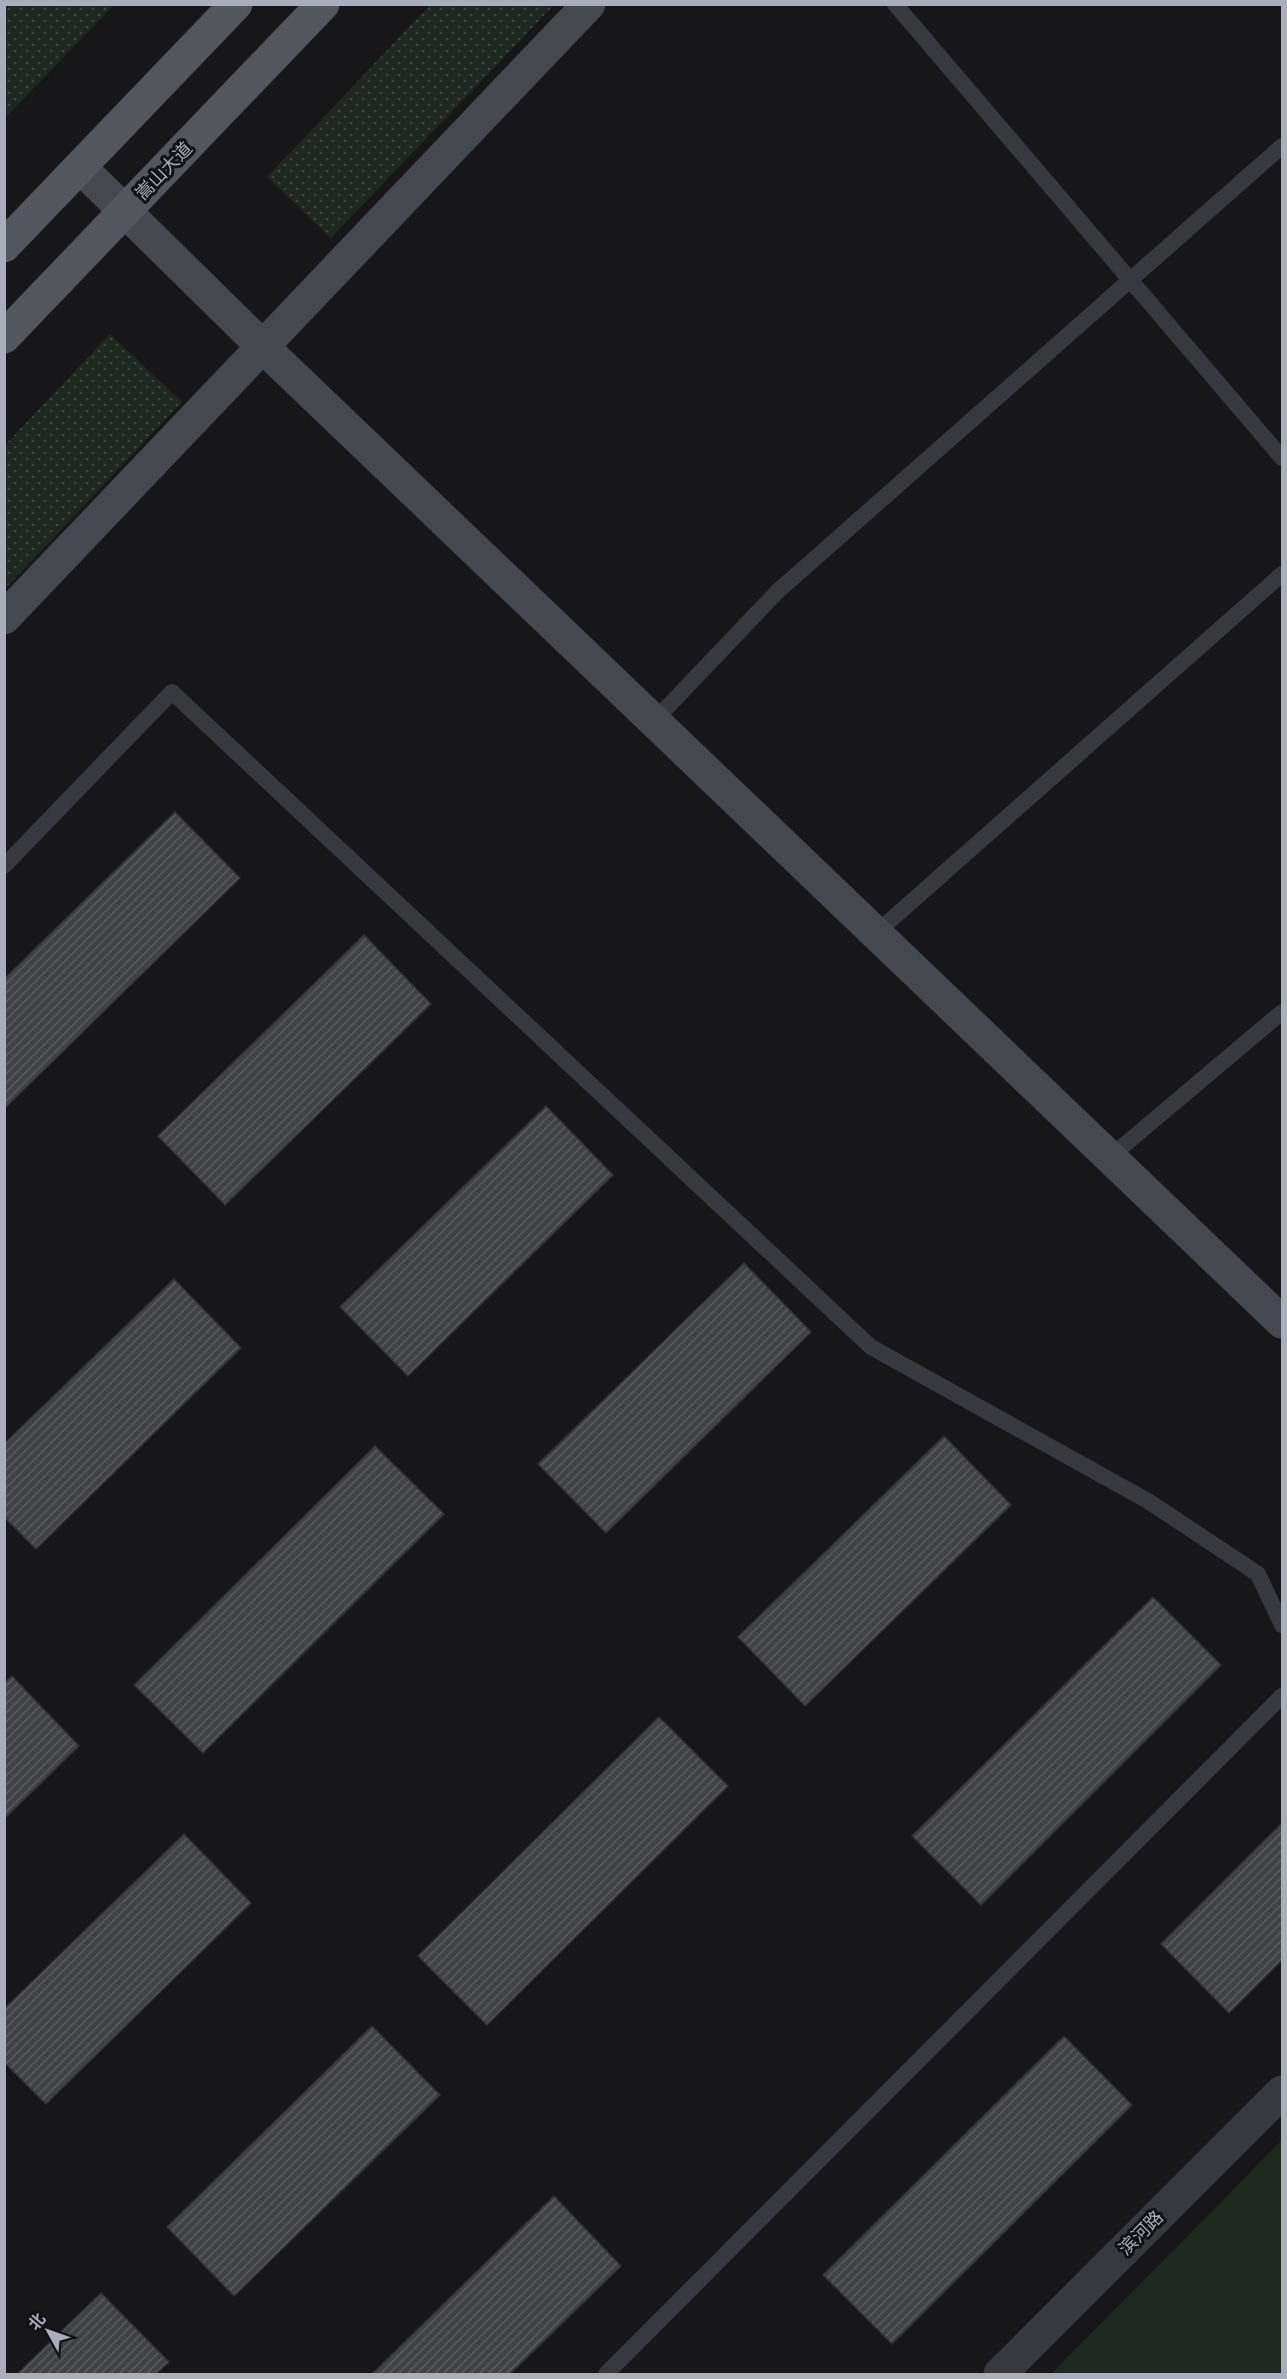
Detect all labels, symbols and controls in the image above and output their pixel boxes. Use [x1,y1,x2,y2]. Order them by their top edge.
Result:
street label: 嵩山大道 [131,137,197,205]
street label: 滨河路 [1114,2206,1168,2260]
north arrow [18,2301,78,2361]
text: 北 [24,2309,50,2335]

